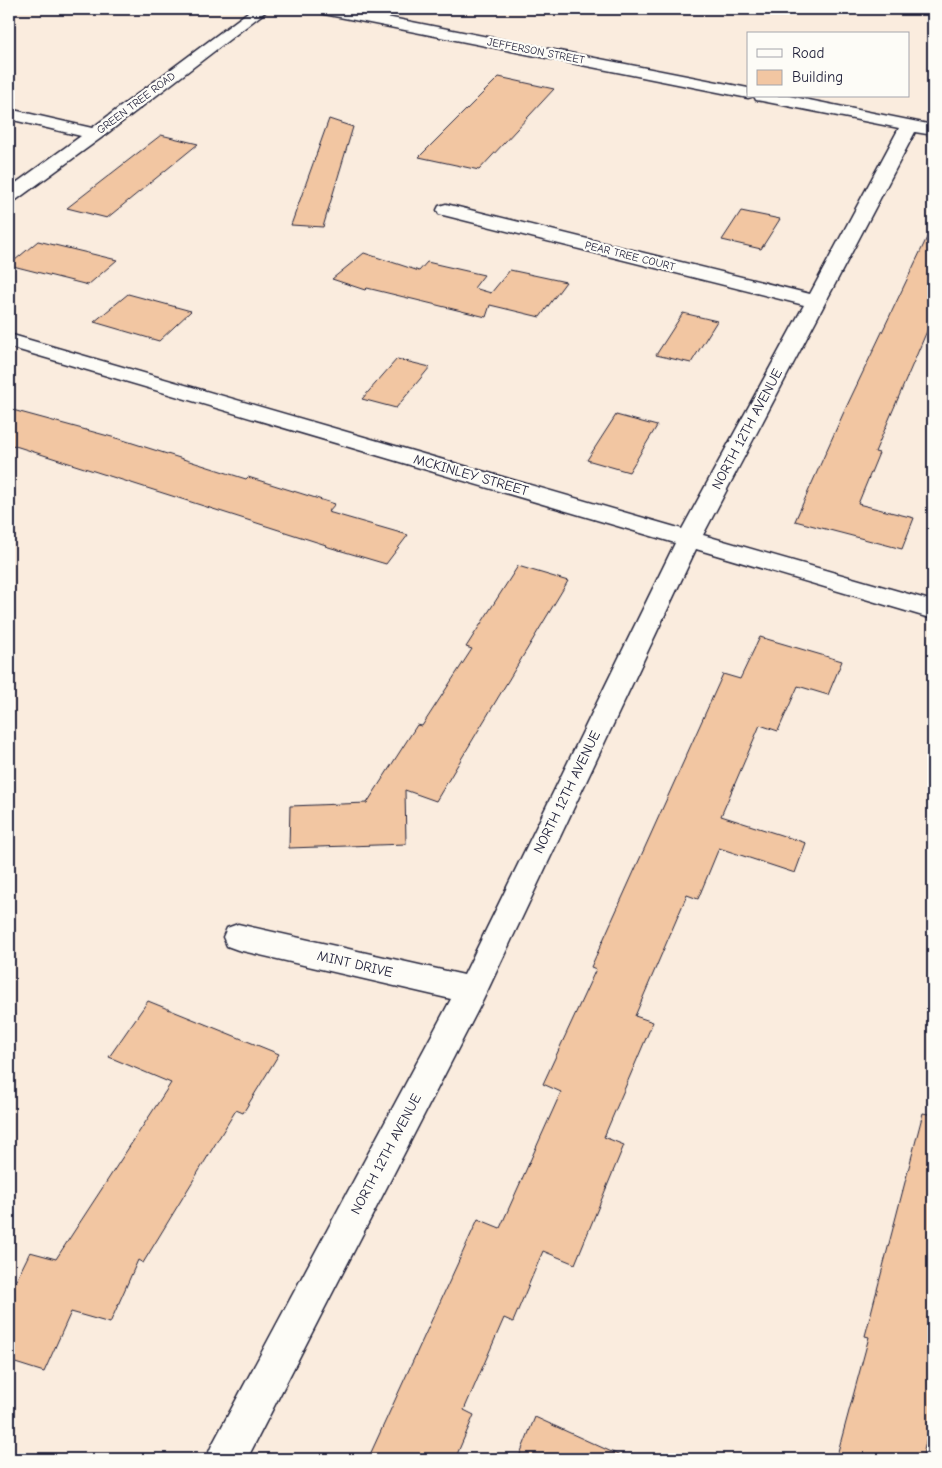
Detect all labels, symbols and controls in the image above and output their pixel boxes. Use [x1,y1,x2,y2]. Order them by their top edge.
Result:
legend [747,32,910,98]
street label: JEFFERSON STREET [486,35,586,67]
text: Road [792,44,824,62]
text: Building [792,68,843,86]
street label: GREEN TREE ROAD [94,69,178,137]
street label: PEAR TREE COURT [584,239,677,274]
street label: NORTH 12TH AVENUE [708,366,786,492]
street label: MCKINLEY STREET [412,450,531,500]
street label: NORTH 12TH AVENUE [530,728,604,856]
street label: MINT DRIVE [316,947,394,981]
street label: NORTH 12TH AVENUE [347,1091,425,1217]

